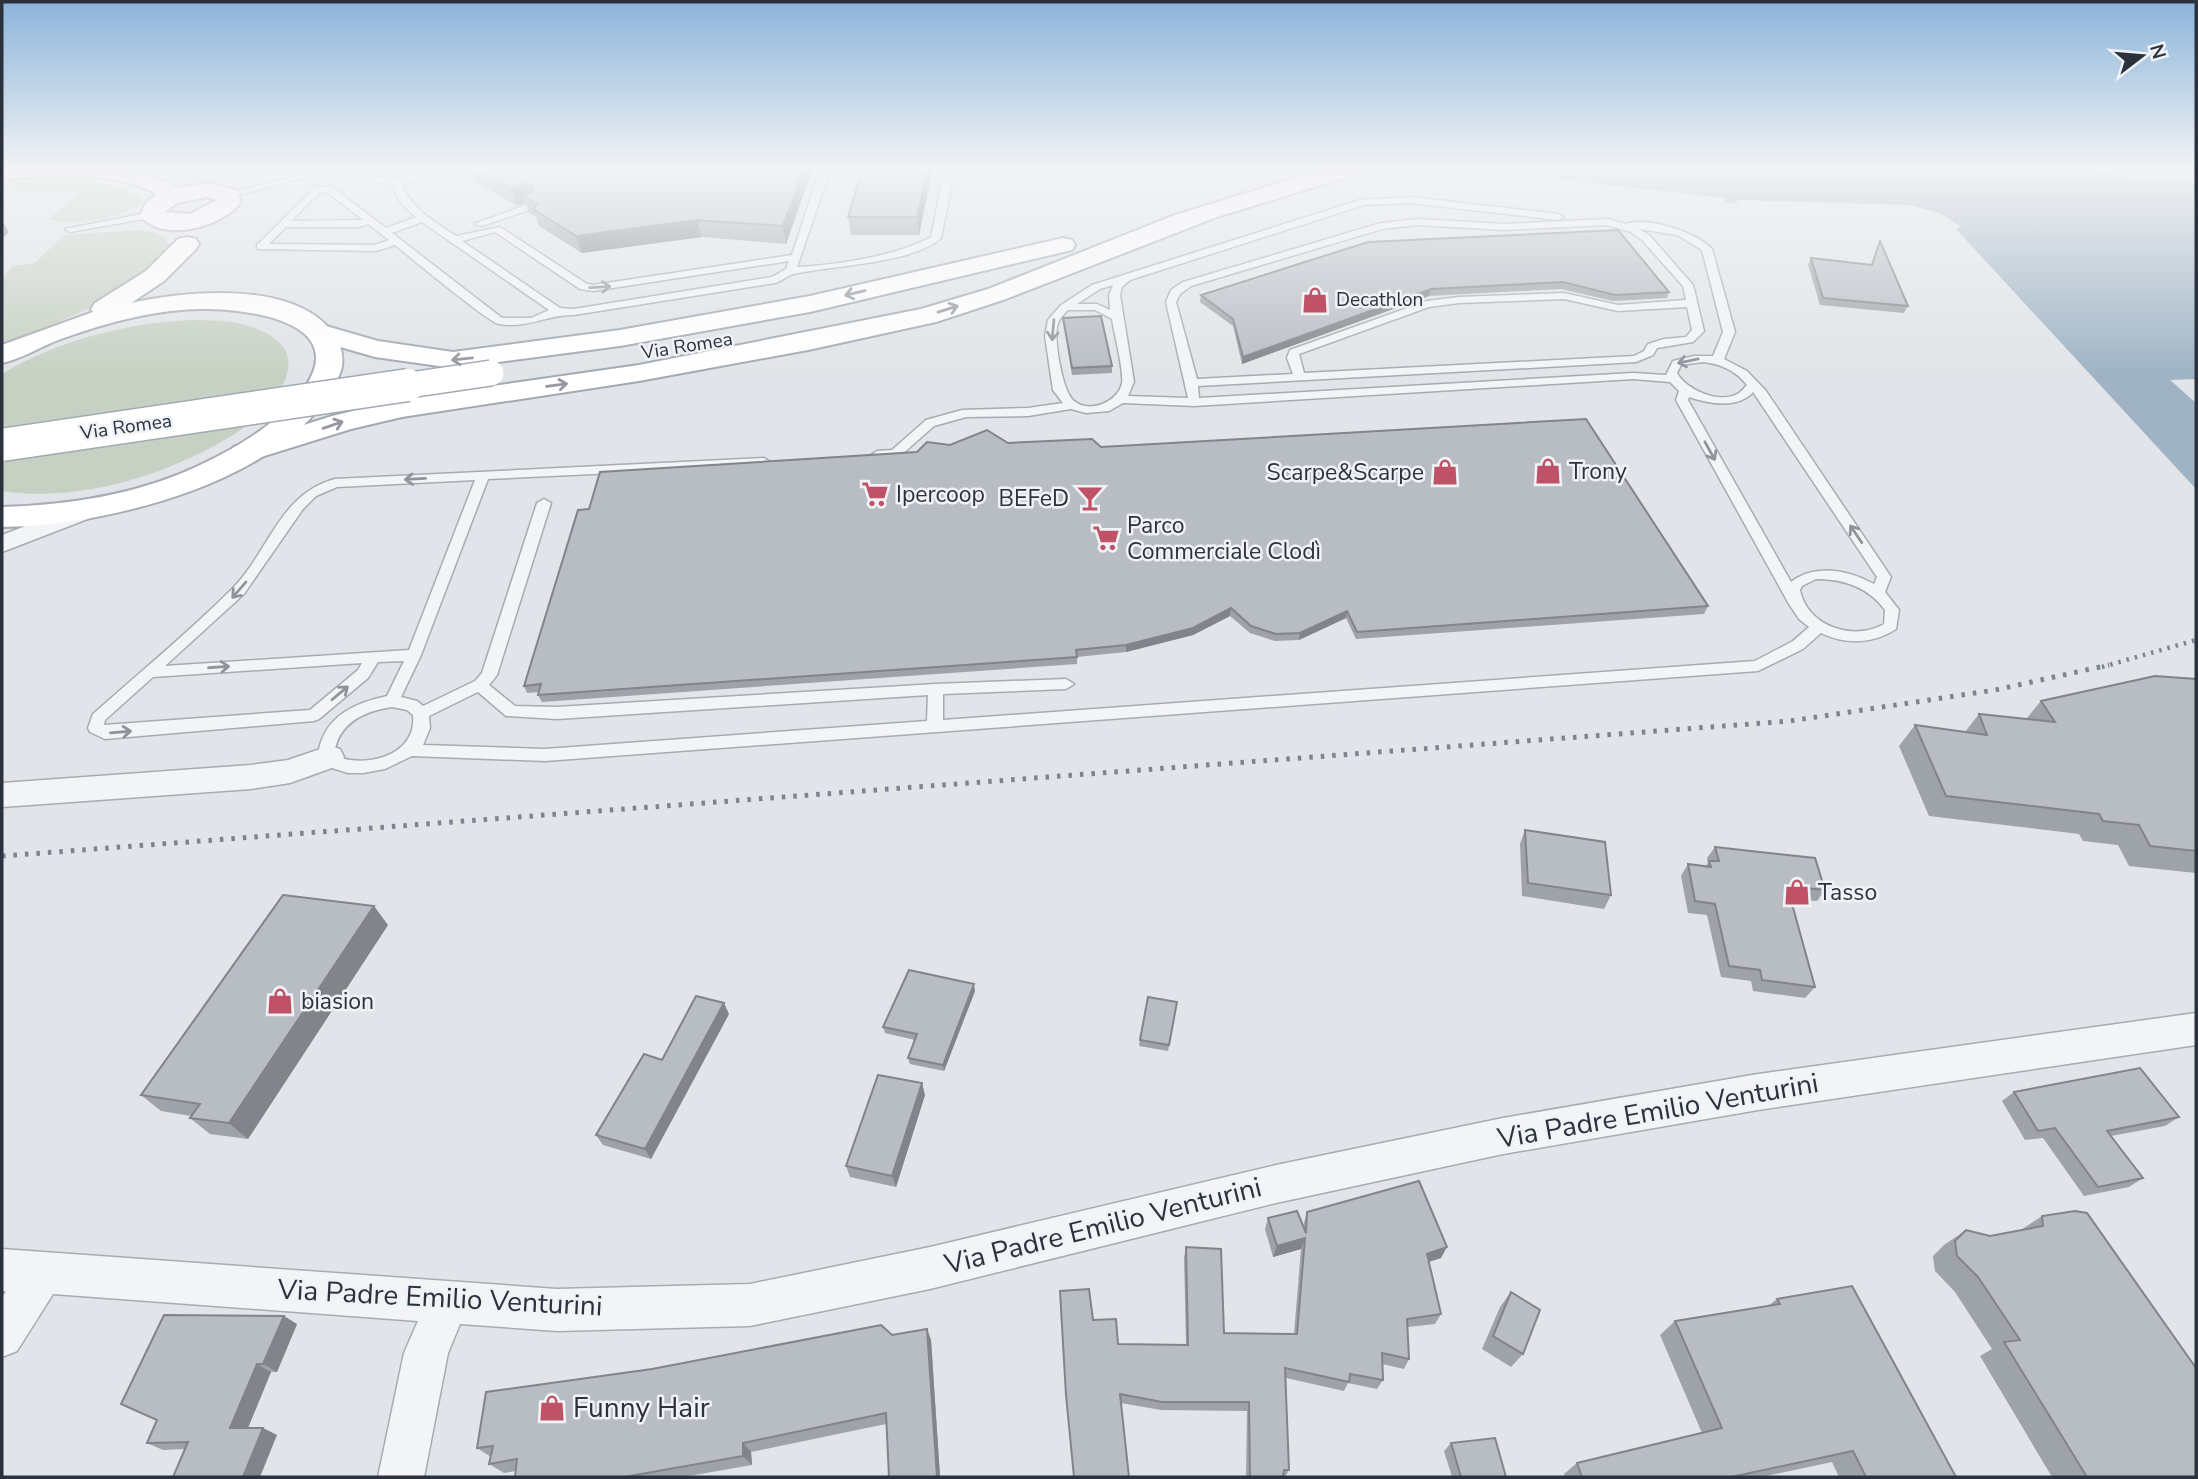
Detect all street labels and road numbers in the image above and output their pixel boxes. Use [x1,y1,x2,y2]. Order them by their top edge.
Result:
street label: Via Romea [639,326,734,366]
street label: Via Romea [78,408,173,446]
street label: Via Padre Emilio Venturini [1494,1064,1821,1158]
street label: Via Padre Emilio Venturini [940,1168,1265,1284]
street label: Via Padre Emilio Venturini [276,1270,603,1325]

